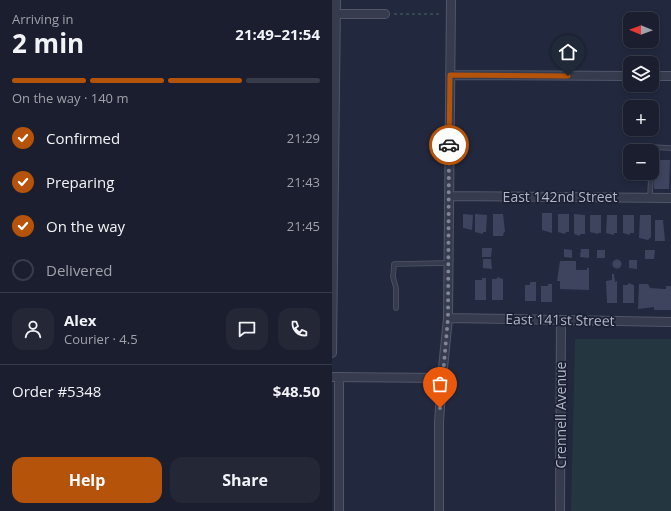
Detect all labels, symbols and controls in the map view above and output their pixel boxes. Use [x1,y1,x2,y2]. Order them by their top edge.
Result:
text: Arriving in [12,10,74,28]
north arrow [623,12,659,48]
map controls [623,12,659,180]
text: 21:49–21:54 [235,24,320,44]
text: 2 min [12,25,84,61]
pin [551,35,585,76]
icon: home [557,41,579,63]
button: layers [623,56,659,92]
text: On the way · 140 m [12,89,128,107]
button: + [623,100,659,136]
courier [429,125,469,165]
icon: check [12,127,34,149]
text: Confirmed [46,128,120,148]
text: 21:29 [287,129,320,147]
icon: car [438,134,460,156]
button: − [623,144,659,180]
icon: check [12,171,34,193]
text: Preparing [46,172,114,192]
text: 21:43 [287,173,320,191]
street label: East 142nd Street [503,187,617,206]
icon: check [12,215,34,237]
text: On the way [46,216,125,236]
text: 21:45 [287,217,320,235]
text: Delivered [46,260,113,280]
button: person [12,308,54,350]
button: chat [226,308,268,350]
button: phone [278,308,320,350]
street label: East 141st Street [505,309,615,330]
text: Alex [64,310,96,330]
text: Courier · 4.5 [64,330,138,348]
street label: Crennell Avenue [551,361,570,468]
pin [423,367,457,408]
icon: bag [429,373,451,395]
text: Order #5348 [12,381,101,401]
text: $48.50 [273,381,320,401]
button: Help [12,457,162,503]
button: Share [170,457,320,503]

